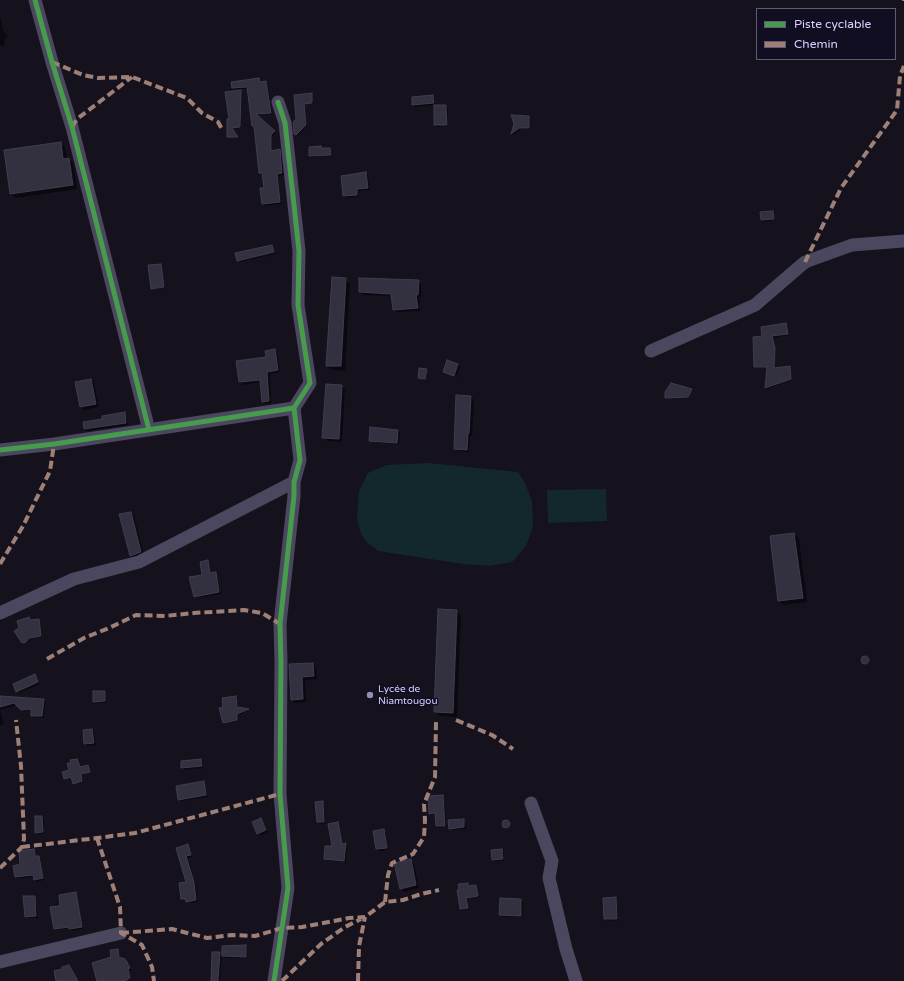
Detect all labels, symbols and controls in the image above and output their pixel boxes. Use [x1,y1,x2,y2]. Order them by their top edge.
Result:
legend [756,8,896,60]
text: Piste cyclable [794,17,871,31]
text: Chemin [794,37,838,51]
place label: Lycée de Niamtougou [378,683,437,706]
marker: Lycée de Niamtougou [365,690,375,700]

